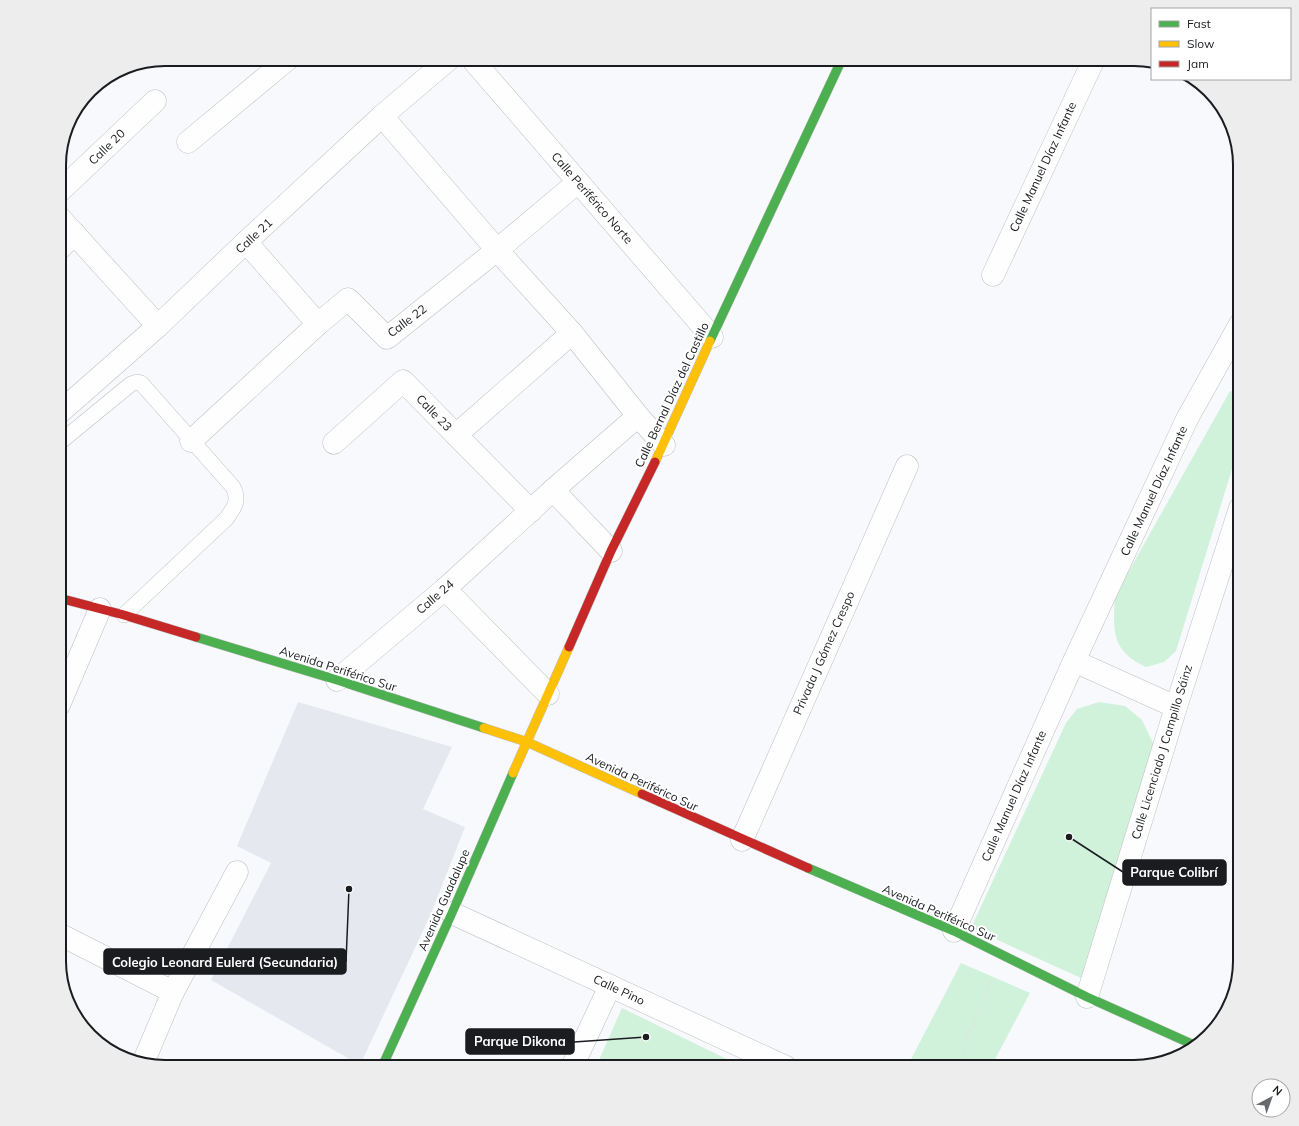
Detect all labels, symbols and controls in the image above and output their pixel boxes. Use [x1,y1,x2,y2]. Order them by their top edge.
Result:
legend [1151,8,1291,80]
text: Fast [1187,16,1211,31]
text: Slow [1187,36,1215,51]
text: Jam [1187,56,1209,71]
street label: Calle Manuel Díaz Infante [1006,99,1079,234]
street label: Calle 20 [85,126,128,168]
street label: Calle Periférico Norte [549,149,636,247]
street label: Calle 21 [232,215,275,256]
street label: Calle 22 [384,301,429,340]
street label: Calle Bernal Díaz del Castillo [631,320,712,470]
street label: Calle 23 [413,391,455,434]
street label: Calle Manuel Díaz Infante [1117,423,1190,558]
street label: Calle 24 [413,576,457,617]
street label: Privada J Gómez Crespo [789,588,858,717]
street label: Avenida Periférico Sur [278,643,399,695]
street label: Calle Licenciado J Campillo Sáinz [1128,663,1195,841]
street label: Calle Manuel Díaz Infante [978,728,1049,864]
street label: Avenida Periférico Sur [584,749,701,814]
street label: Avenida Guadalupe [414,847,473,953]
callout: Parque Colibrí [1123,860,1226,885]
text: Parque Colibrí [1130,864,1219,880]
street label: Avenida Periférico Sur [880,881,999,945]
callout: Colegio Leonard Eulerd (Secundaria) [104,949,346,974]
text: Colegio Leonard Eulerd (Secundaria) [112,954,338,970]
street label: Calle Pino [591,971,647,1008]
callout: Parque Dikona [466,1029,574,1054]
text: Parque Dikona [474,1033,566,1049]
north arrow [1251,1078,1291,1118]
text: N [1270,1082,1285,1098]

